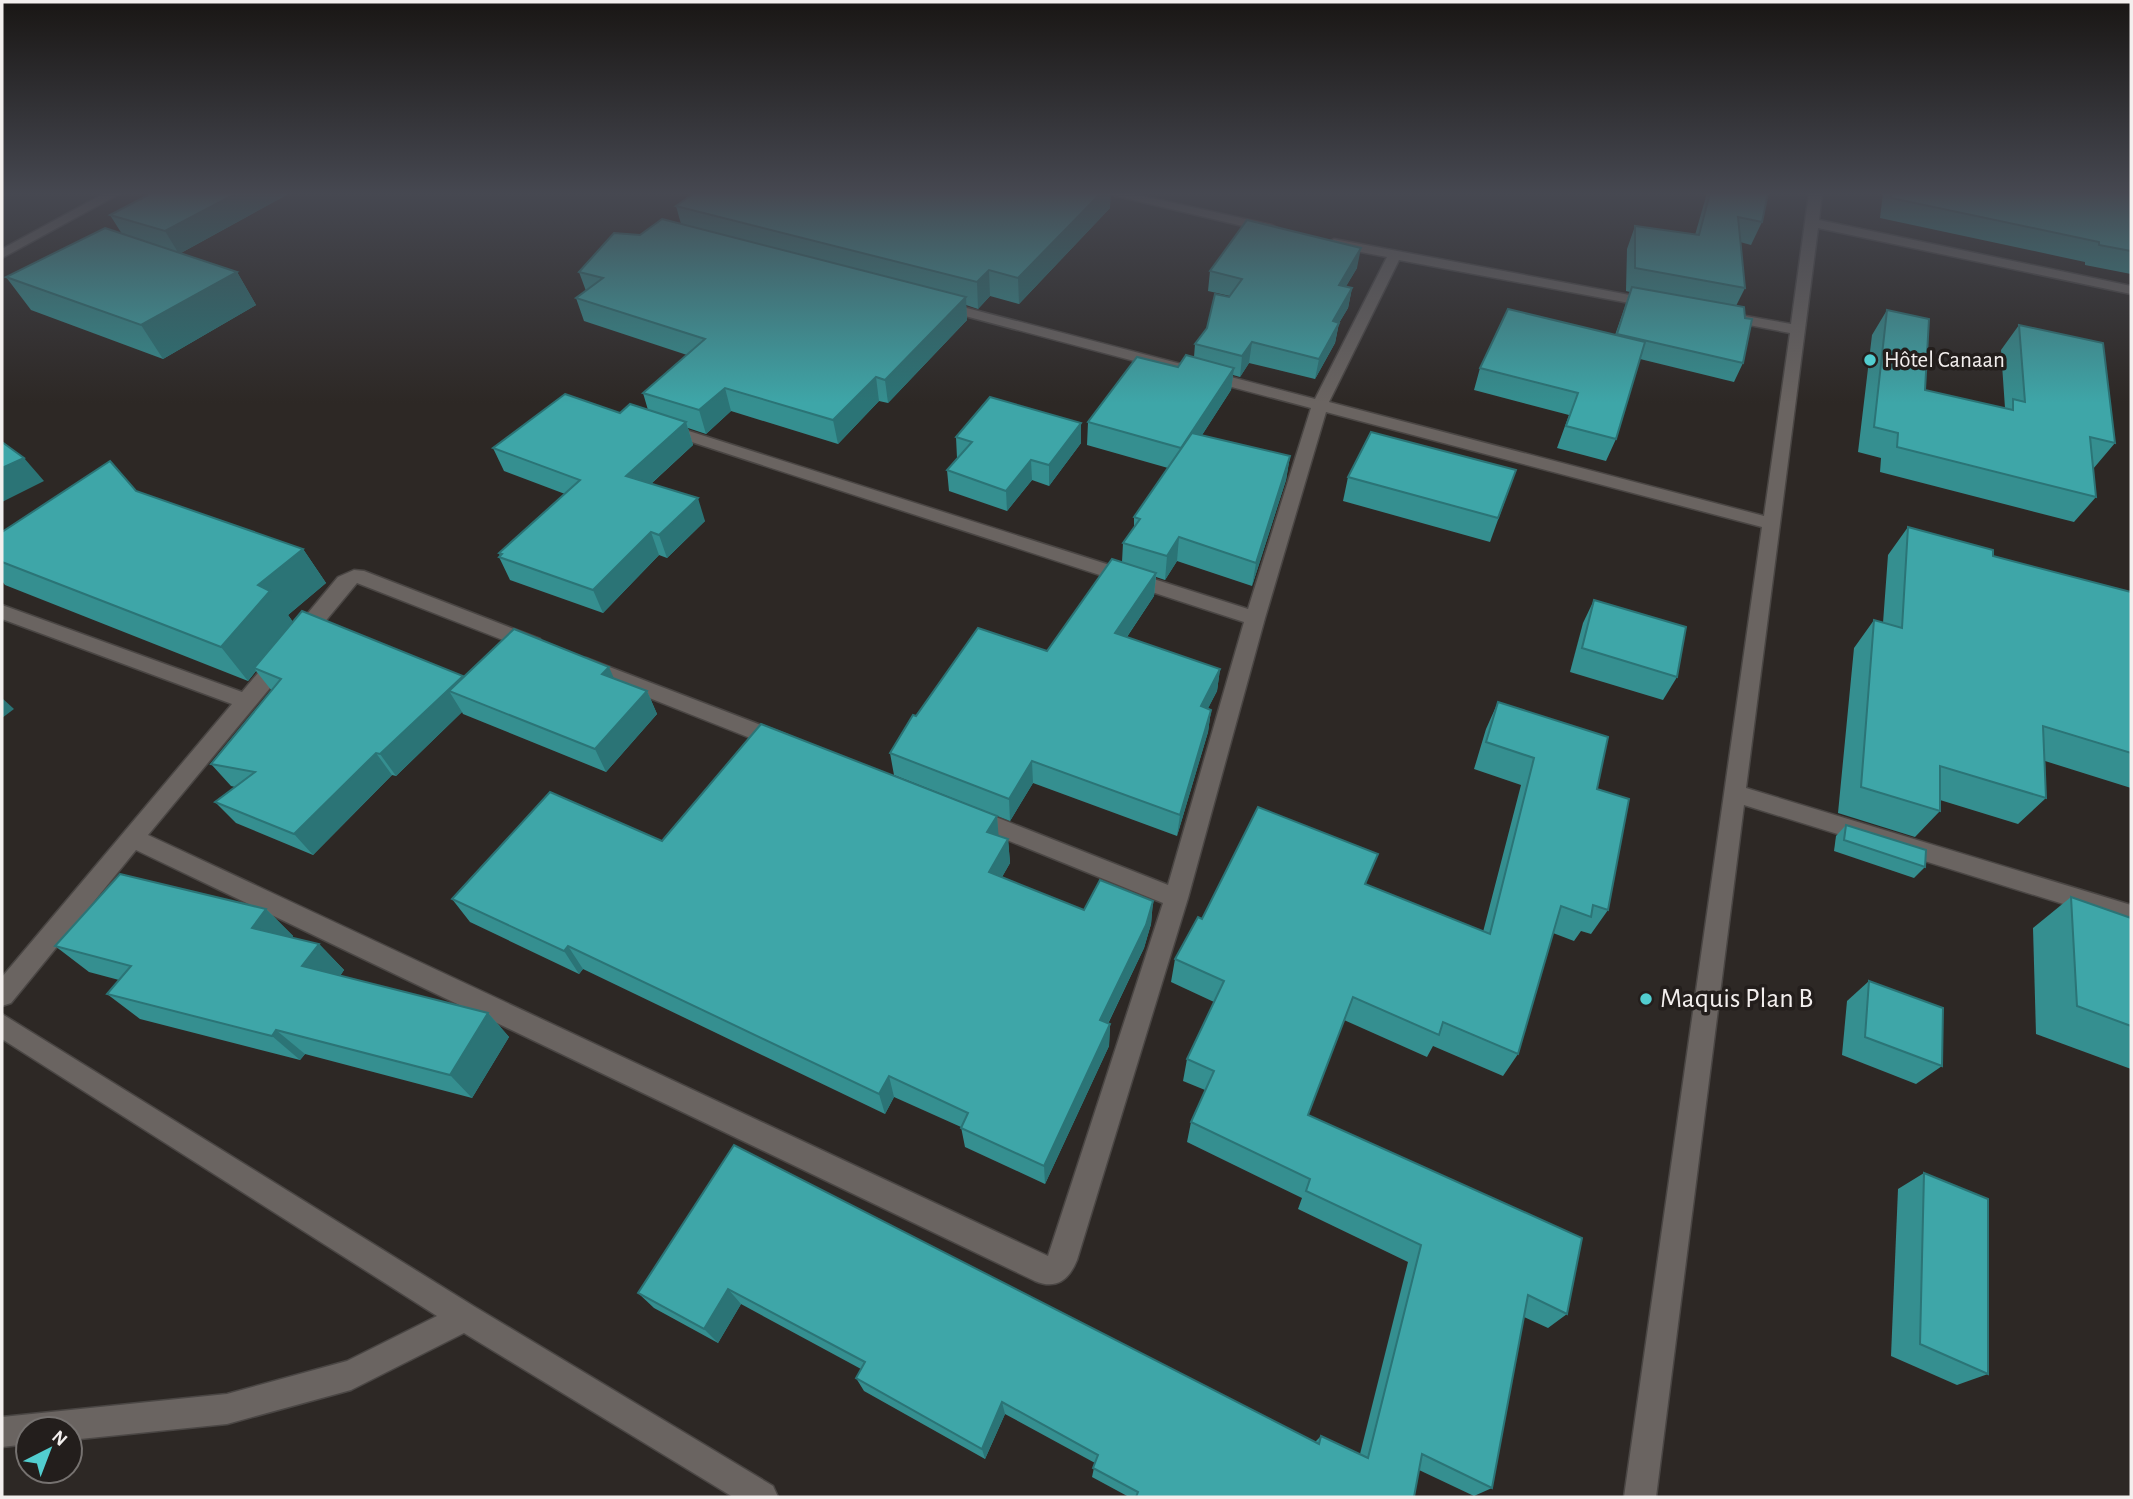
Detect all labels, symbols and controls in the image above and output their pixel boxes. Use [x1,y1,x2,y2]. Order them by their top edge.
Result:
place label: Hôtel Canaan [1884,349,2005,372]
marker: Hôtel Canaan [1862,352,1878,368]
place label: Maquis Plan B [1660,985,1813,1013]
marker: Maquis Plan B [1638,991,1654,1007]
north arrow [14,1415,84,1485]
text: N [48,1427,71,1450]

